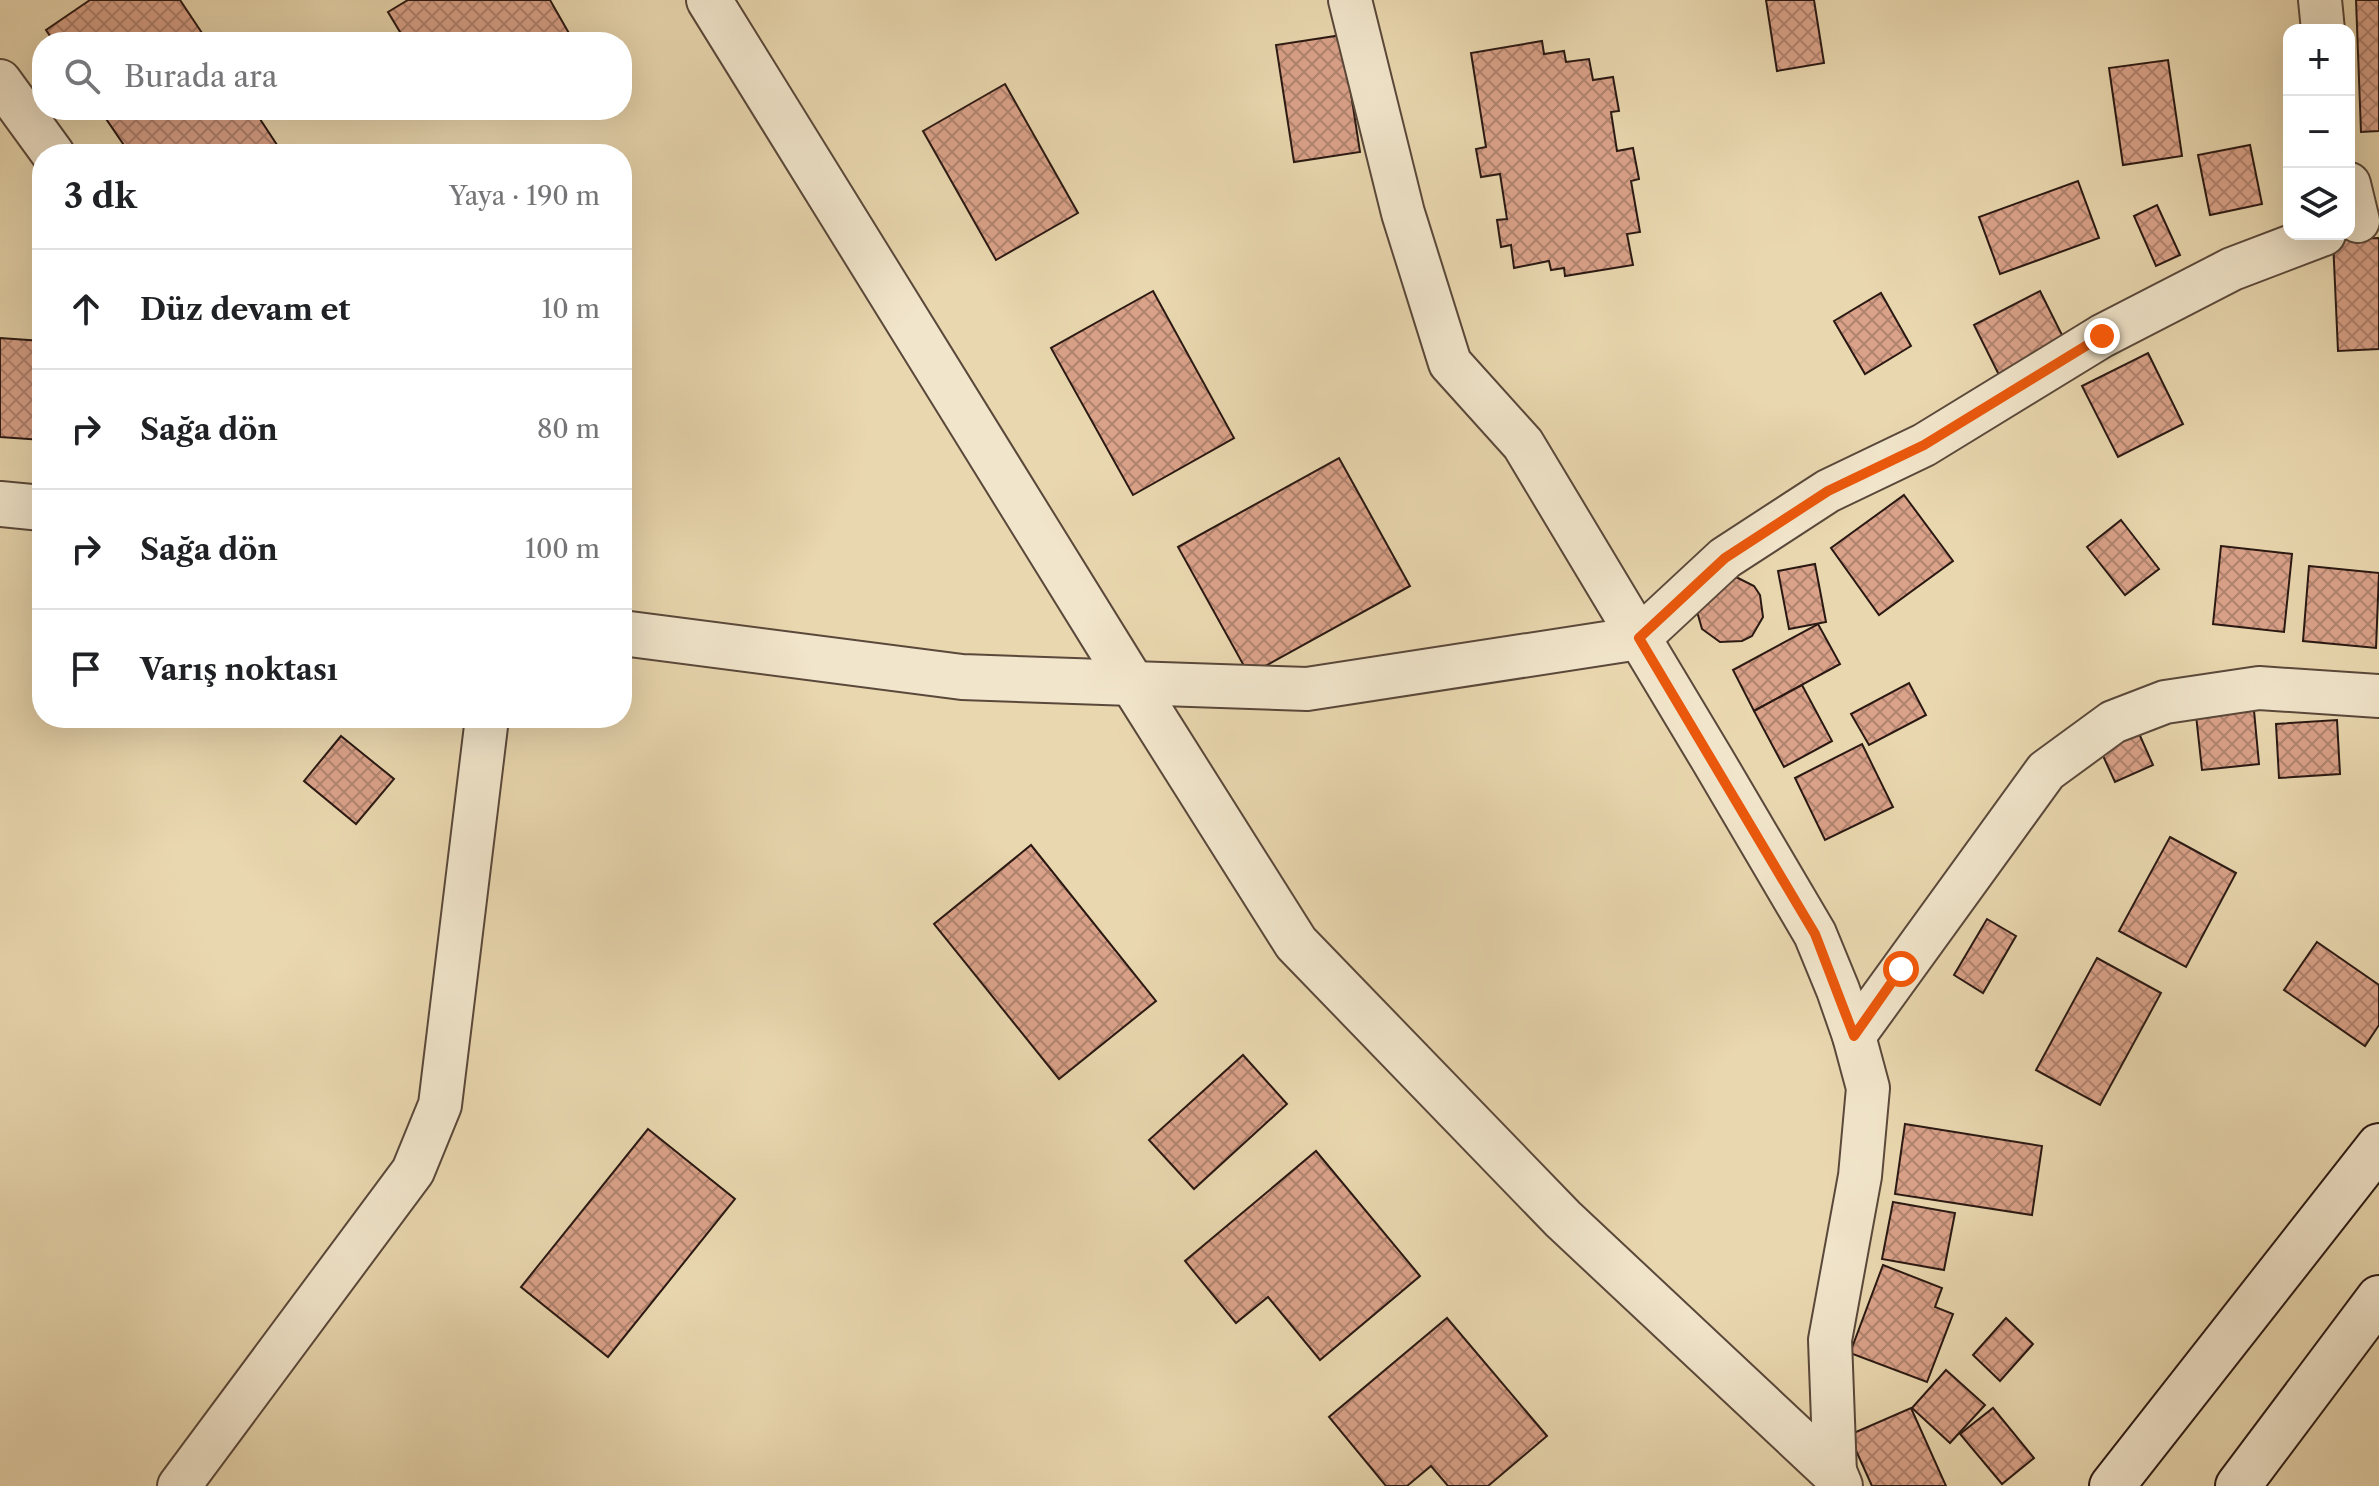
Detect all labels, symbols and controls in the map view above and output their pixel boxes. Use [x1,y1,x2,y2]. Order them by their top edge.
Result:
map controls [2283,24,2355,240]
button: + [2283,24,2355,96]
search box [32,32,632,120]
icon: search [60,54,104,98]
text: Burada ara [124,58,278,95]
button: − [2283,96,2355,168]
button: layers [2283,168,2355,240]
text: 3 dk [64,175,137,217]
text: Yaya · 190 m [449,180,600,212]
icon: ahead [64,287,108,331]
text: Düz devam et [140,291,350,328]
text: 10 m [541,293,600,325]
route end [2084,318,2120,354]
icon: right [64,407,108,451]
text: Sağa dön [140,411,278,448]
text: 80 m [537,413,600,445]
icon: right [64,527,108,571]
text: Sağa dön [140,531,278,568]
text: 100 m [525,533,600,565]
icon: arrive [64,647,108,691]
text: Varış noktası [140,651,338,688]
route start [1883,951,1919,987]

